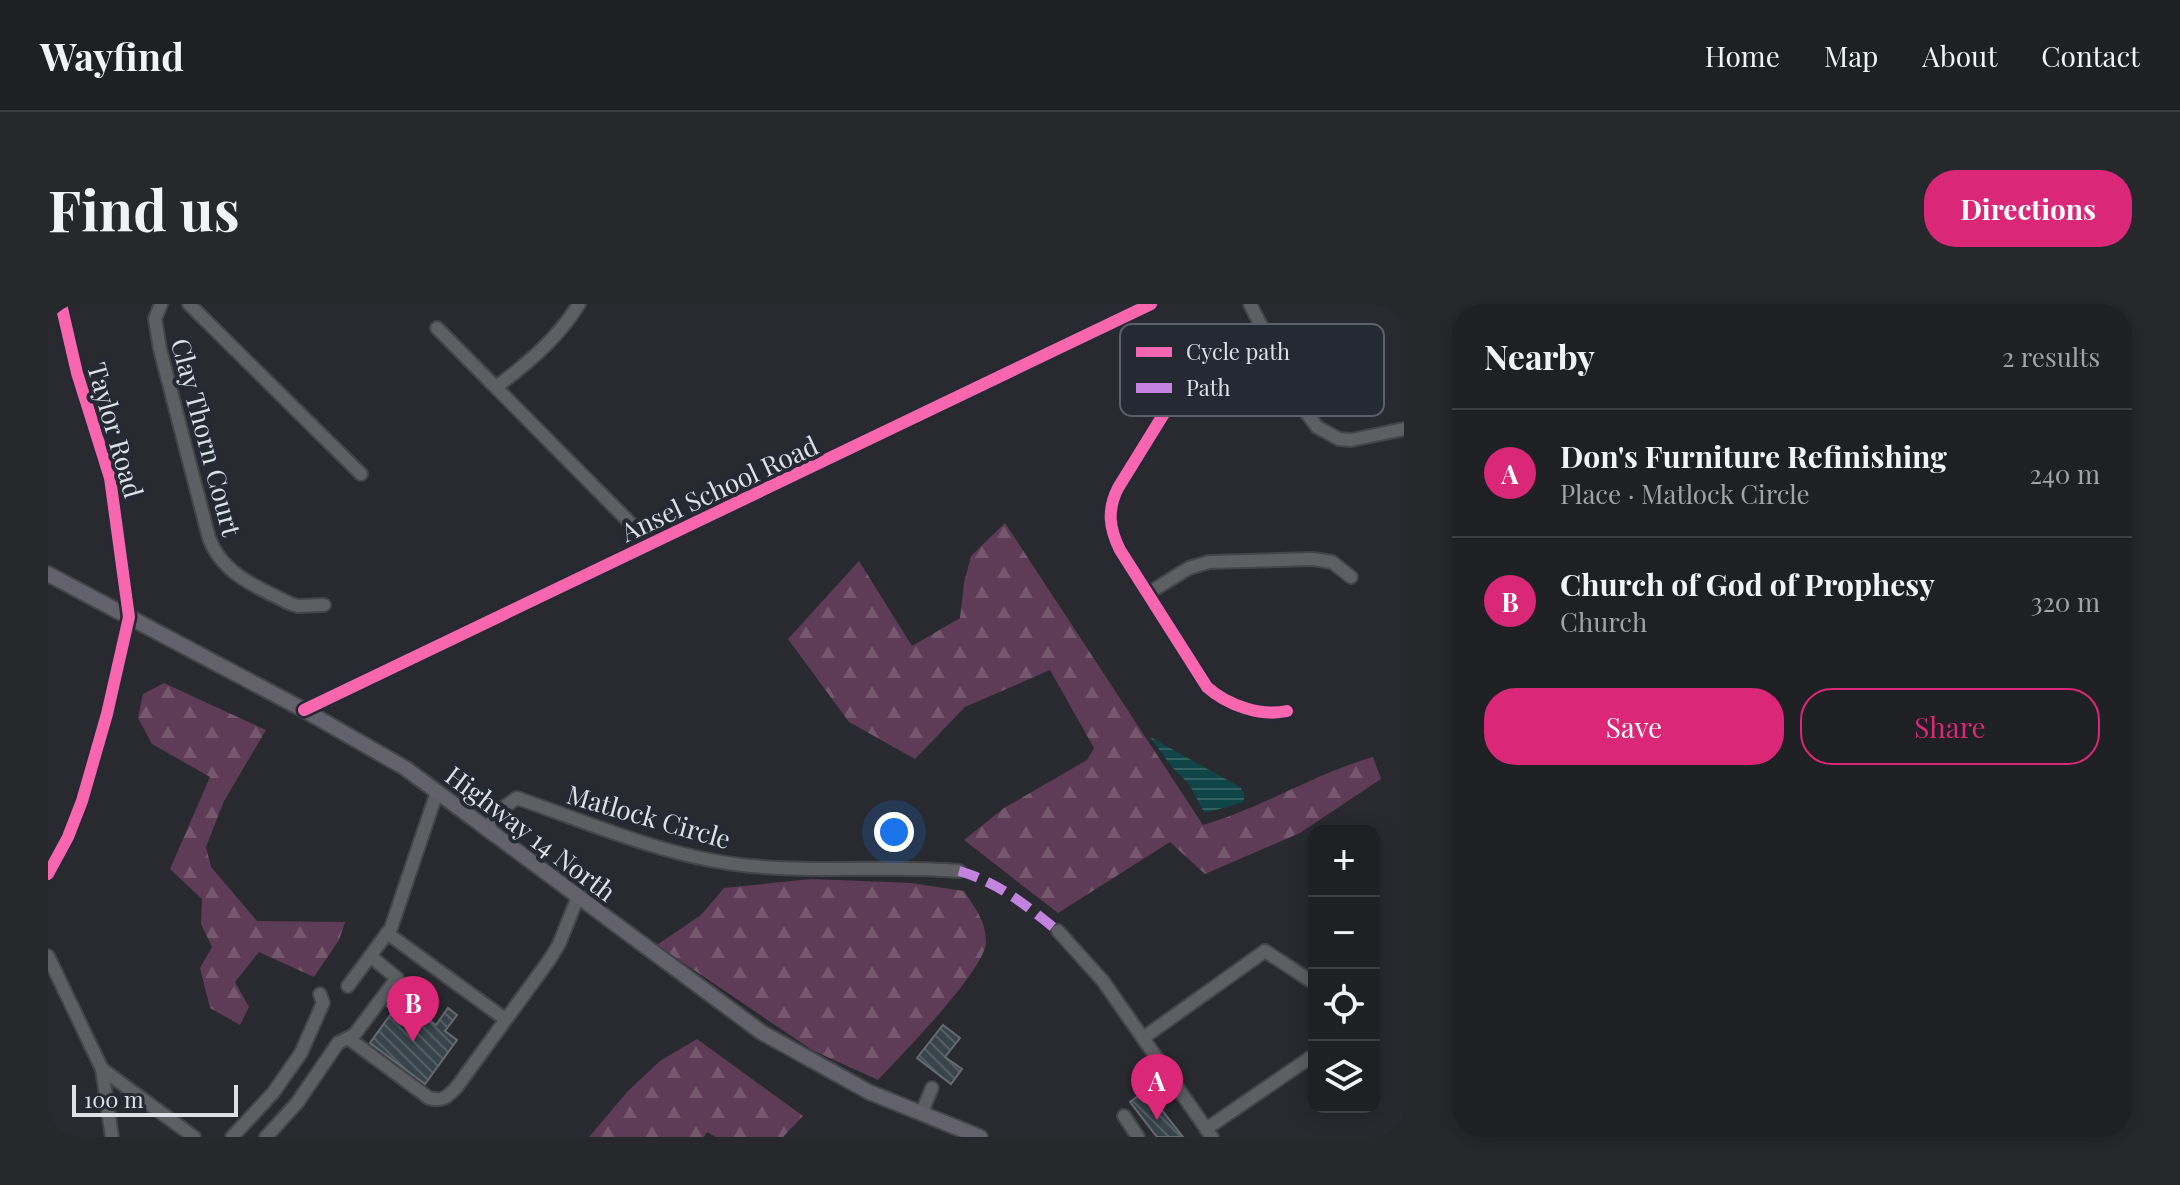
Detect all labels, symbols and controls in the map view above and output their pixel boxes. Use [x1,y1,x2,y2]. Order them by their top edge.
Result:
text: Wayfind [40,30,184,81]
text: Home [1705,37,1780,74]
text: Map [1824,37,1878,74]
text: About [1922,37,1997,74]
text: Contact [2041,37,2140,74]
button: Directions [1924,170,2132,247]
text: Find us [48,171,240,246]
legend [1120,324,1384,416]
text: Nearby [1484,333,1595,379]
street label: Clay Thorn Court [164,334,250,541]
text: Cycle path [1186,336,1290,366]
text: 2 results [2002,339,2100,374]
street label: Taylor Road [80,358,152,502]
text: Path [1186,372,1230,402]
street label: Ansel School Road [614,427,823,549]
text: Don's Furniture Refinishing [1560,436,1947,476]
text: A [1501,456,1519,491]
text: 240 m [2030,456,2100,491]
text: Place · Matlock Circle [1560,476,1810,511]
text: Church of God of Prophesy [1560,564,1935,604]
text: B [1501,584,1519,619]
text: 320 m [2031,584,2100,619]
text: Church [1560,604,1647,639]
button: Save [1484,688,1784,765]
button: Share [1800,688,2100,765]
street label: Highway 14 North [439,757,623,909]
street label: Matlock Circle [563,776,735,856]
your location [874,812,914,852]
map controls [1308,825,1380,1113]
button: + [1308,825,1380,897]
button: − [1308,897,1380,969]
button: locate [1308,969,1380,1041]
pin: B [387,976,439,1042]
button: layers [1308,1041,1380,1113]
pin: A [1131,1054,1183,1120]
scale bar [72,1081,238,1117]
text: 100 m [84,1084,144,1114]

